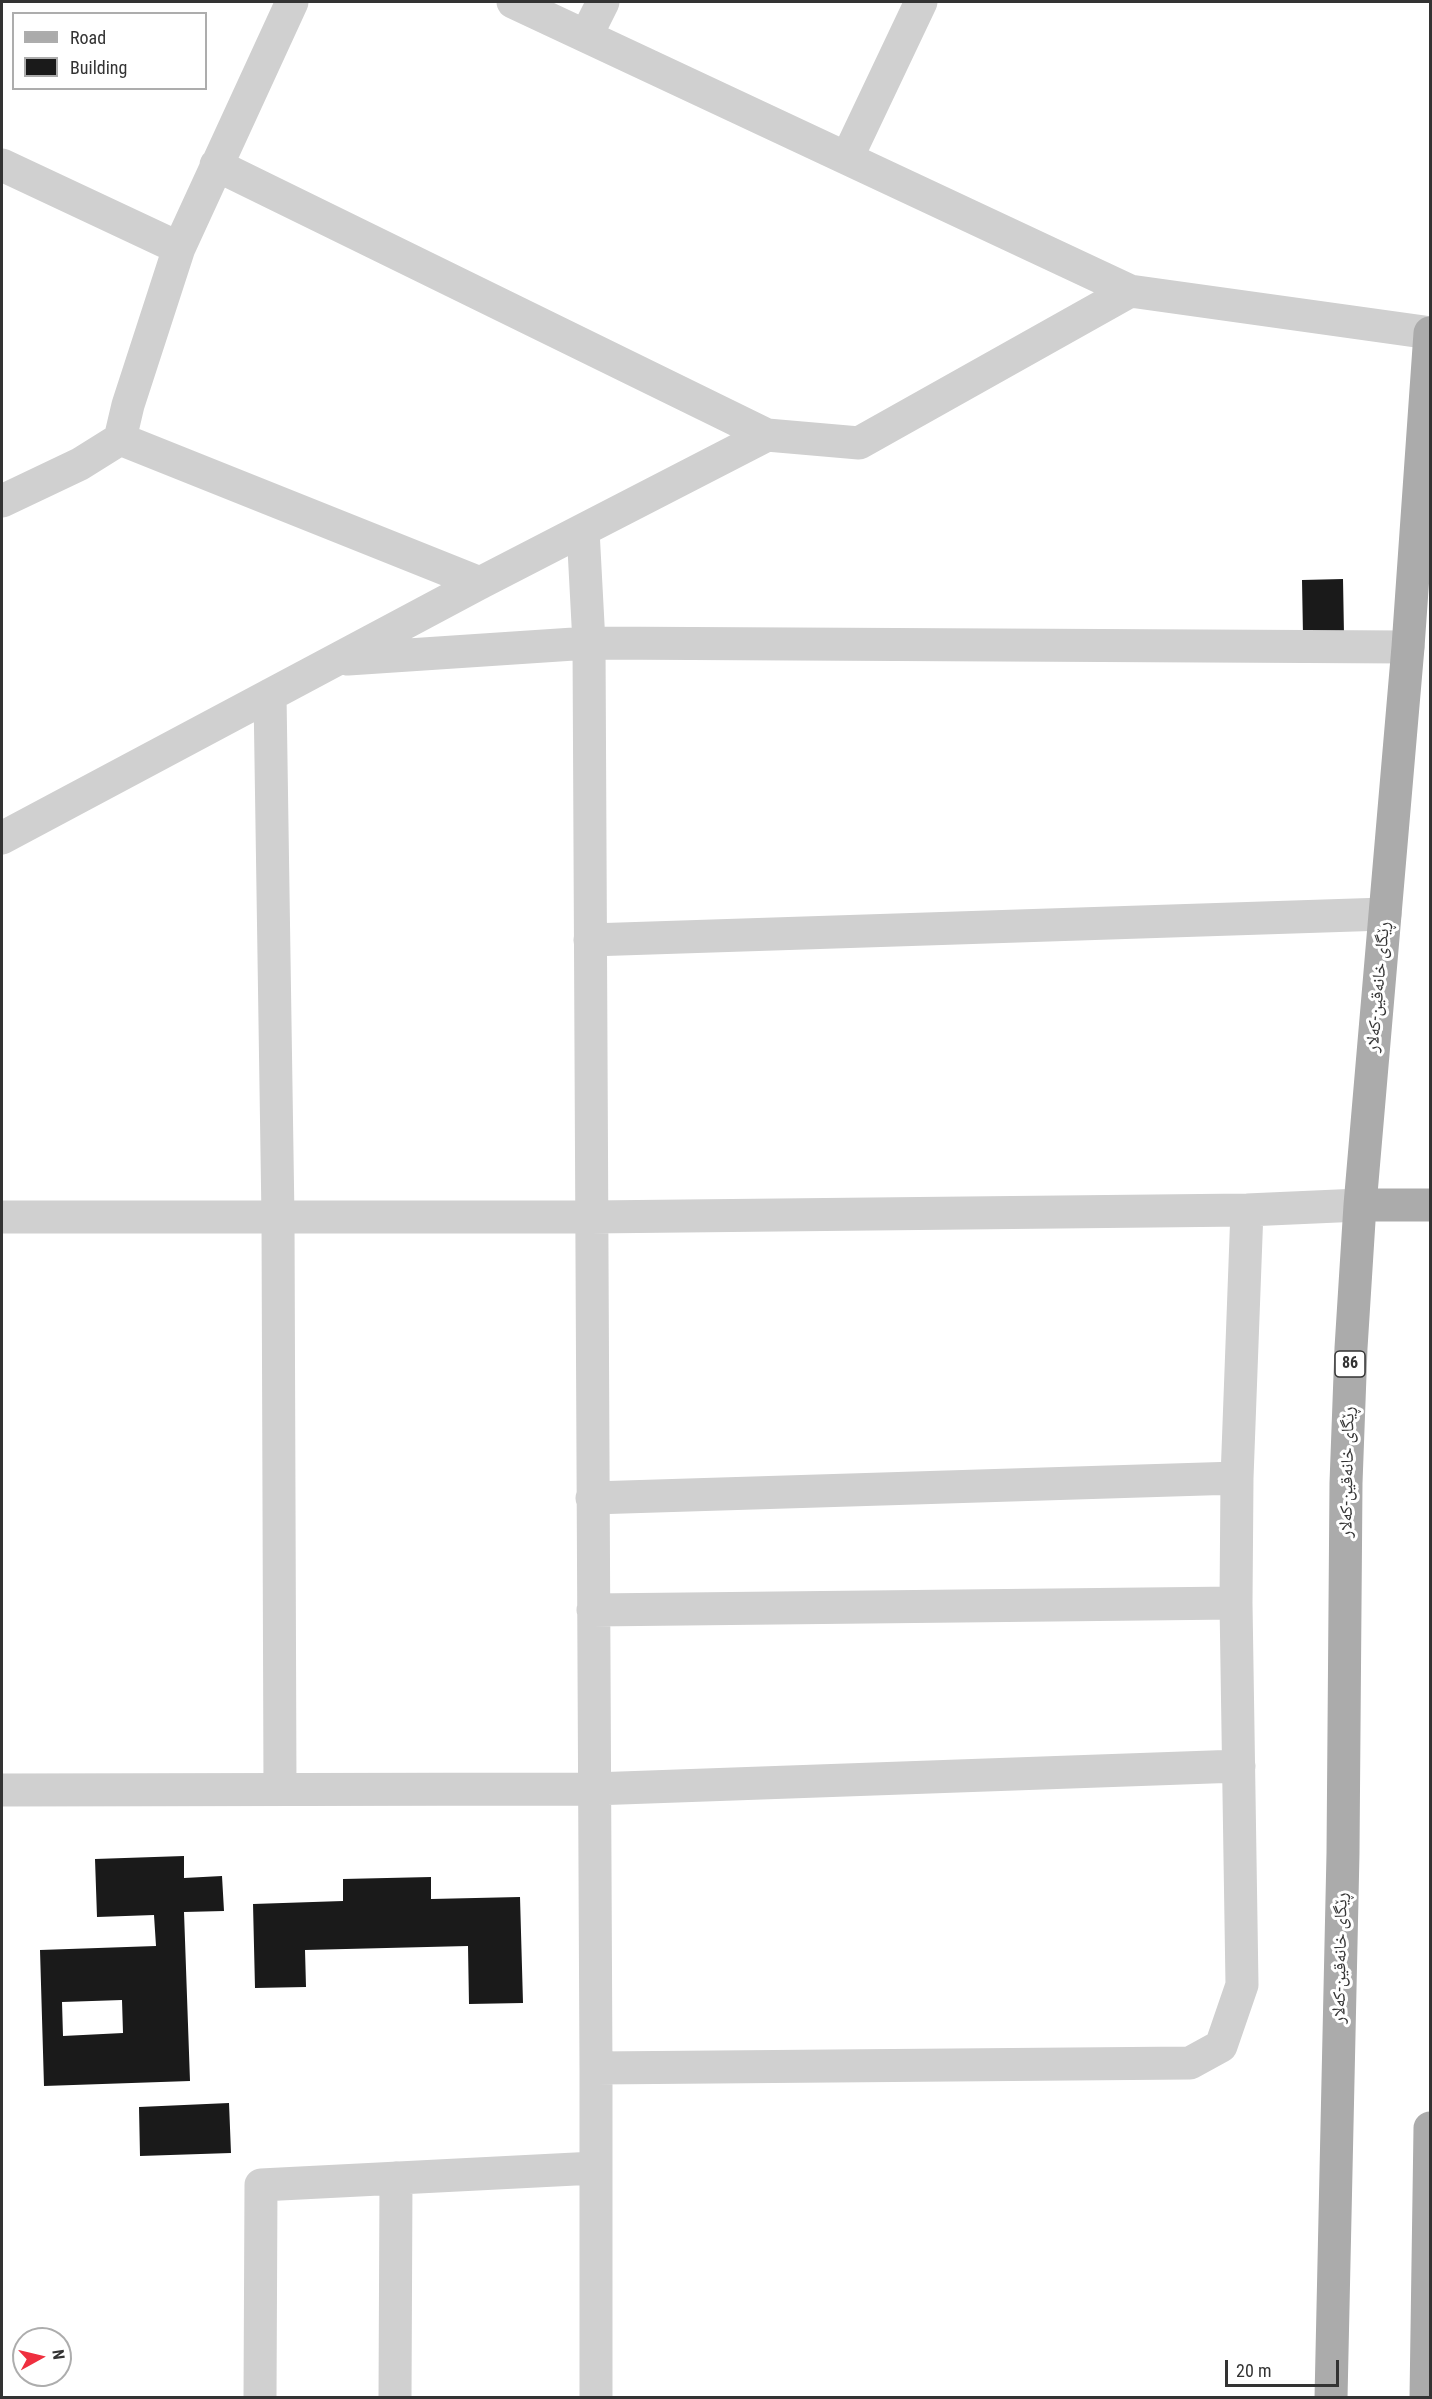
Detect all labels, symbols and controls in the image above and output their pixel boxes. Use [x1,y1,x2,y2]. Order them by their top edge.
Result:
legend [12,12,207,90]
text: Road [70,27,106,48]
text: Building [70,57,127,78]
street label: ڕێگای خانەقین-کەلار [1363,921,1395,1053]
road number: 86 [1335,1351,1365,1377]
street label: ڕێگای خانەقین-کەلار [1336,1406,1360,1538]
street label: ڕێگای خانەقین-کەلار [1329,1892,1353,2024]
north arrow [12,2327,72,2387]
scale bar [1228,2348,1342,2386]
text: N [48,2349,68,2361]
text: 20 m [1236,2360,1271,2381]

